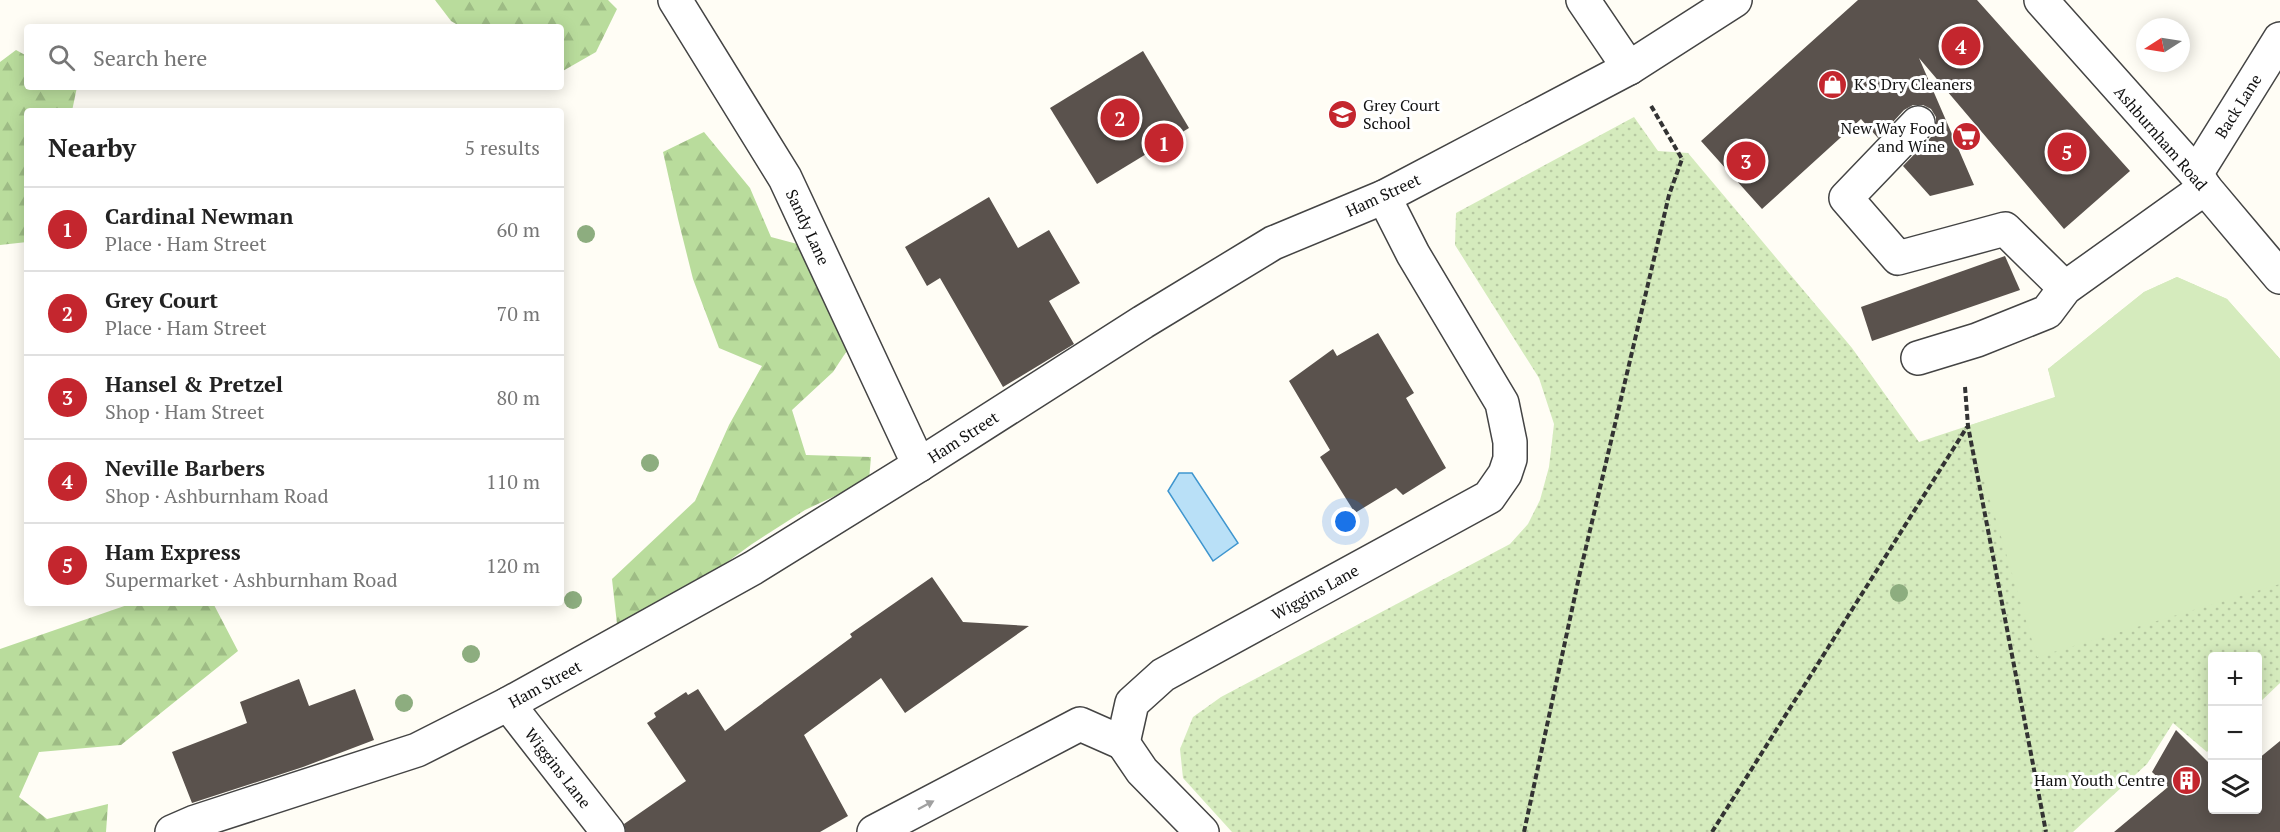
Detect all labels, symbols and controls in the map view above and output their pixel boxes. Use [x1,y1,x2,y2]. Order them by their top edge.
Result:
north arrow [2136,18,2190,72]
search box [24,24,564,90]
pin: 4 [1942,24,1980,68]
icon: search [45,41,78,74]
text: Search here [93,43,207,72]
shop icon: K S Dry Cleaners [1817,68,1849,100]
street label: Back Lane [2210,70,2266,142]
place label: K S Dry Cleaners [1854,73,1972,95]
street label: Ashburnham Road [2110,81,2213,195]
place label: Grey Court School [1363,94,1440,134]
pin: 2 [1100,96,1140,140]
school or university icon: Grey Court School [1326,98,1358,130]
place label: New Way Food and Wine [1840,117,1945,157]
pin: 1 [1144,120,1184,166]
supermarket icon: New Way Food and Wine [1950,121,1982,153]
text: Nearby [48,130,136,164]
pin: 5 [2048,130,2086,174]
text: 5 results [465,134,540,161]
pin: 3 [1726,138,1766,184]
street label: Ham Street [1342,168,1424,222]
street label: Sandy Lane [781,185,835,269]
text: Cardinal Newman [105,201,293,230]
text: 1 [62,216,73,243]
text: 60 m [497,216,540,243]
text: Place · Ham Street [105,230,267,257]
text: Grey Court [105,285,218,314]
text: 2 [62,300,73,327]
text: 70 m [497,300,540,327]
text: Place · Ham Street [105,314,267,341]
text: Hansel & Pretzel [105,369,283,398]
text: 3 [62,384,73,411]
text: 80 m [497,384,540,411]
text: Shop · Ham Street [105,398,265,425]
street label: Ham Street [923,406,1003,468]
text: Neville Barbers [105,453,265,482]
text: 4 [62,468,73,495]
text: 110 m [486,468,540,495]
text: Shop · Ashburnham Road [105,482,329,509]
your location [1331,507,1360,536]
text: Ham Express [105,537,241,566]
text: 5 [62,552,73,579]
text: 120 m [486,552,540,579]
street label: Wiggins Lane [1268,559,1362,625]
text: Supermarket · Ashburnham Road [105,566,398,593]
map controls [2208,652,2262,814]
button: + [2208,652,2262,706]
street label: Ham Street [505,655,585,713]
button: − [2208,706,2262,760]
street label: Wiggins Lane [520,723,596,813]
button: layers [2208,760,2262,814]
building icon: Ham Youth Centre [2170,764,2202,796]
place label: Ham Youth Centre [2034,769,2165,791]
one-way arrow [918,800,935,810]

